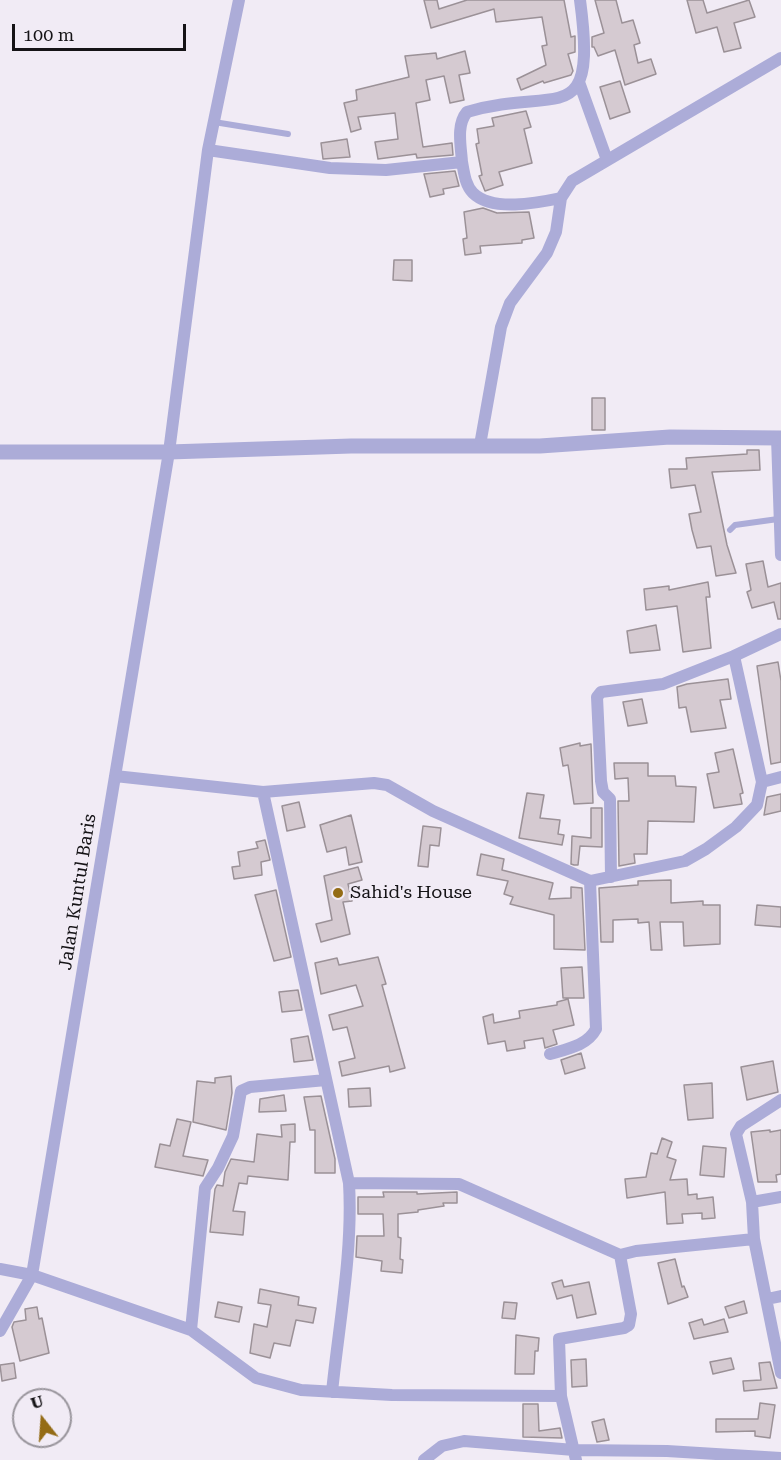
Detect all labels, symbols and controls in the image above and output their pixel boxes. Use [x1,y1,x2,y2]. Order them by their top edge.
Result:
scale bar [15,12,189,50]
text: 100 m [23,24,74,45]
street label: Jalan Kuntul Baris [55,812,101,972]
place label: Sahid's House [350,882,472,904]
marker: Sahid's House [331,886,345,900]
north arrow [12,1388,72,1448]
text: U [29,1391,46,1413]

